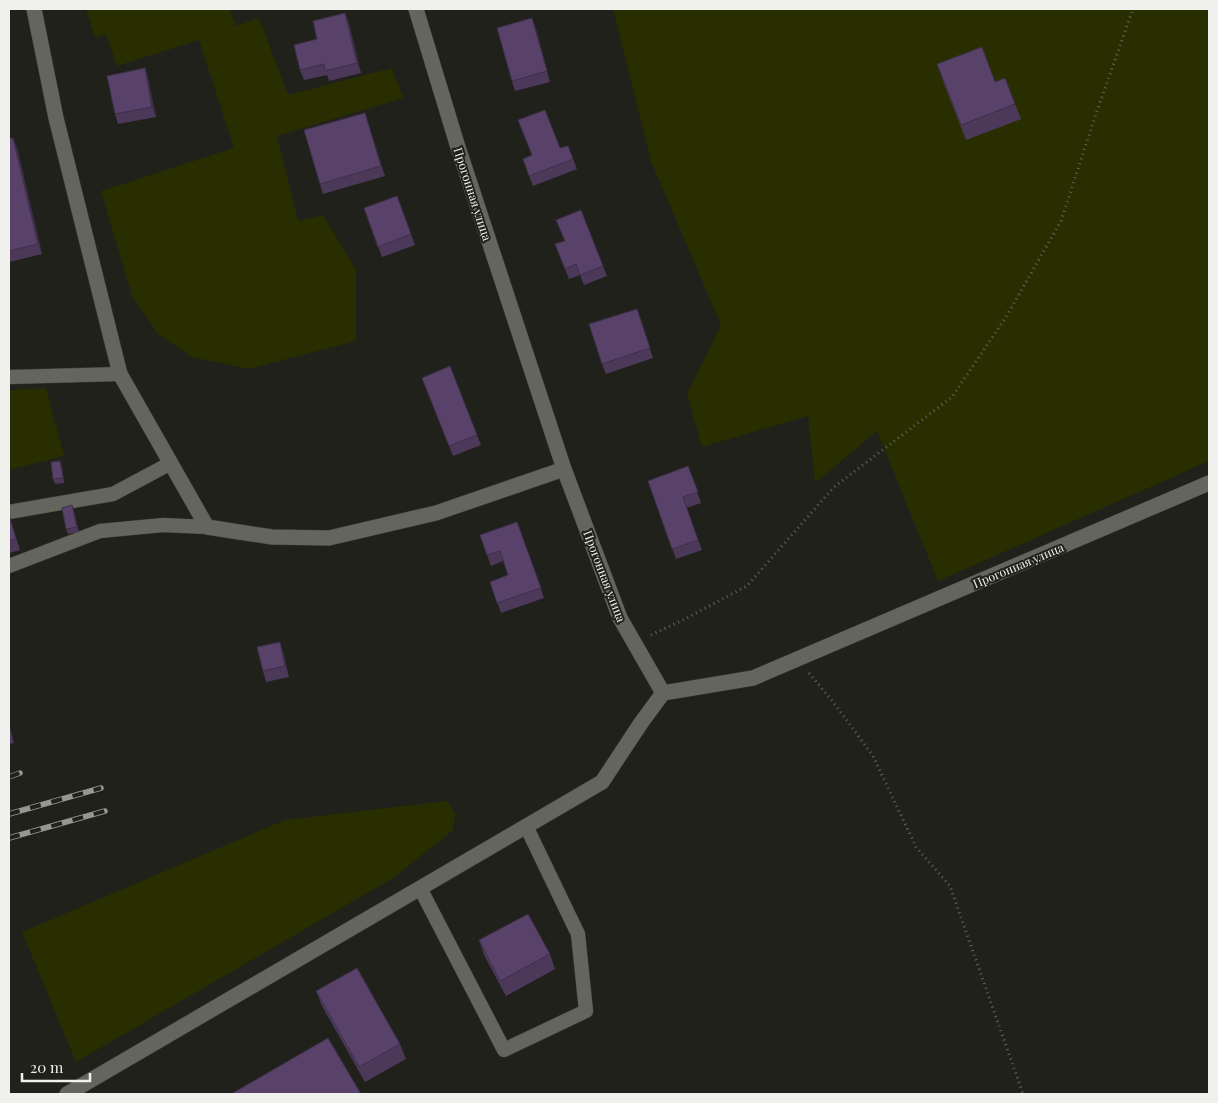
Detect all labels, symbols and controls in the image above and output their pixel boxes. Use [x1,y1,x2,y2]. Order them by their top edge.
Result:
street label: Прогонная улица [450,145,496,243]
street label: Прогонная улица [580,528,630,624]
street label: Прогонная улица [970,539,1066,591]
scale bar [22,1050,90,1082]
text: 20 m [30,1057,64,1077]

